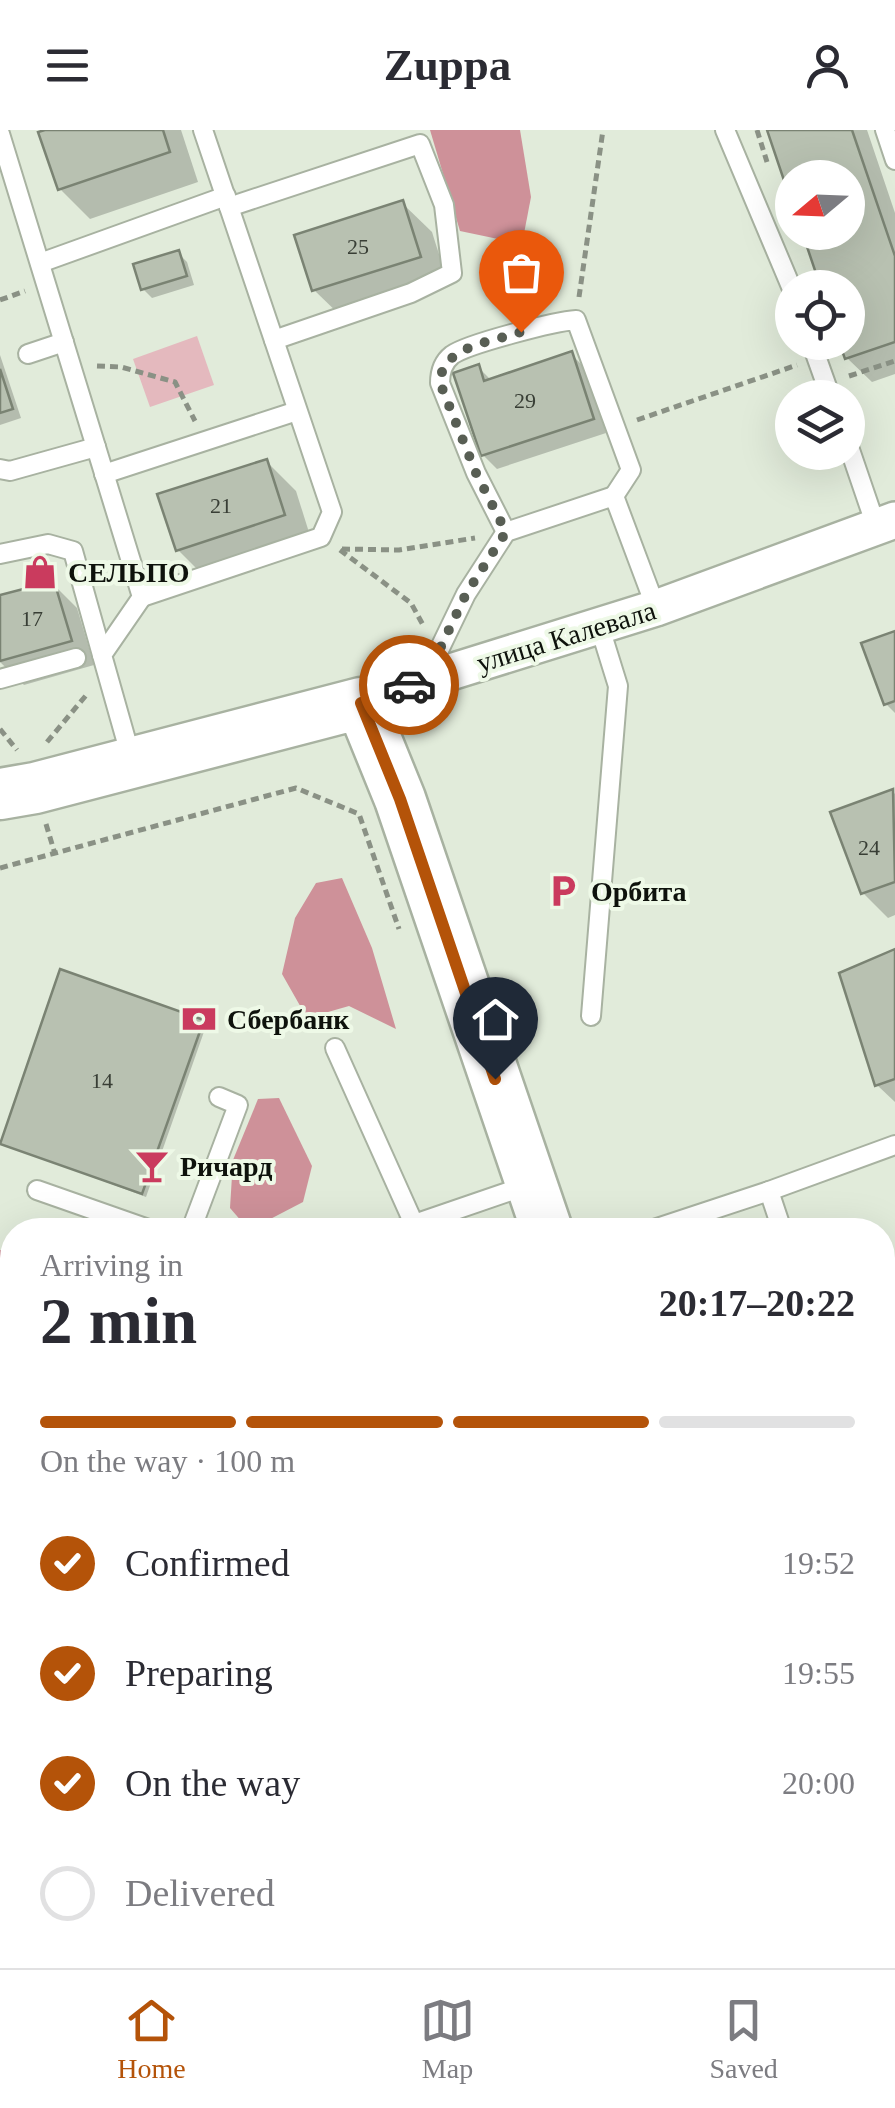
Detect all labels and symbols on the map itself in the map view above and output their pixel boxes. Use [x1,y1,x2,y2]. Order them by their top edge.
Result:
north arrow [775,160,865,250]
pin [479,230,564,333]
house number: 25 [347,234,369,259]
house number: 29 [514,388,536,413]
house number: 21 [210,493,232,518]
shop icon: СЕЛЬПО [21,553,59,591]
place label: СЕЛЬПО [68,557,189,588]
street label: улица Калевала [473,594,660,678]
house number: 17 [21,606,43,631]
courier [359,635,459,735]
house number: 24 [858,835,880,860]
parking icon: Орбита [544,872,582,910]
place label: Орбита [591,876,687,907]
pin [453,977,538,1080]
bank icon: Сбербанк [180,1000,218,1038]
place label: Сбербанк [227,1004,350,1035]
house number: 14 [91,1068,113,1093]
bar icon: Ричард [133,1147,171,1185]
place label: Ричард [180,1151,272,1182]

